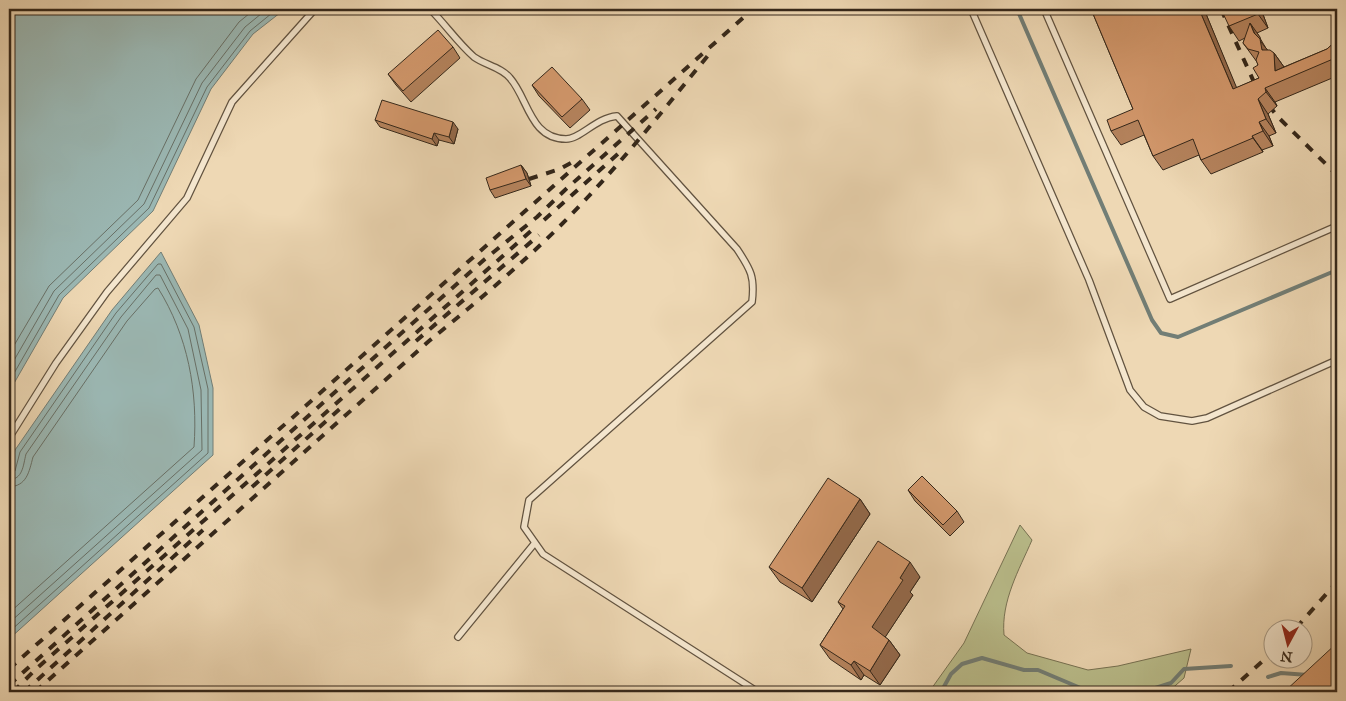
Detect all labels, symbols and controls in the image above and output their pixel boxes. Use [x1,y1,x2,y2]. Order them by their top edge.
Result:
north arrow [1264,618,1314,668]
text: N [1279,647,1293,666]

